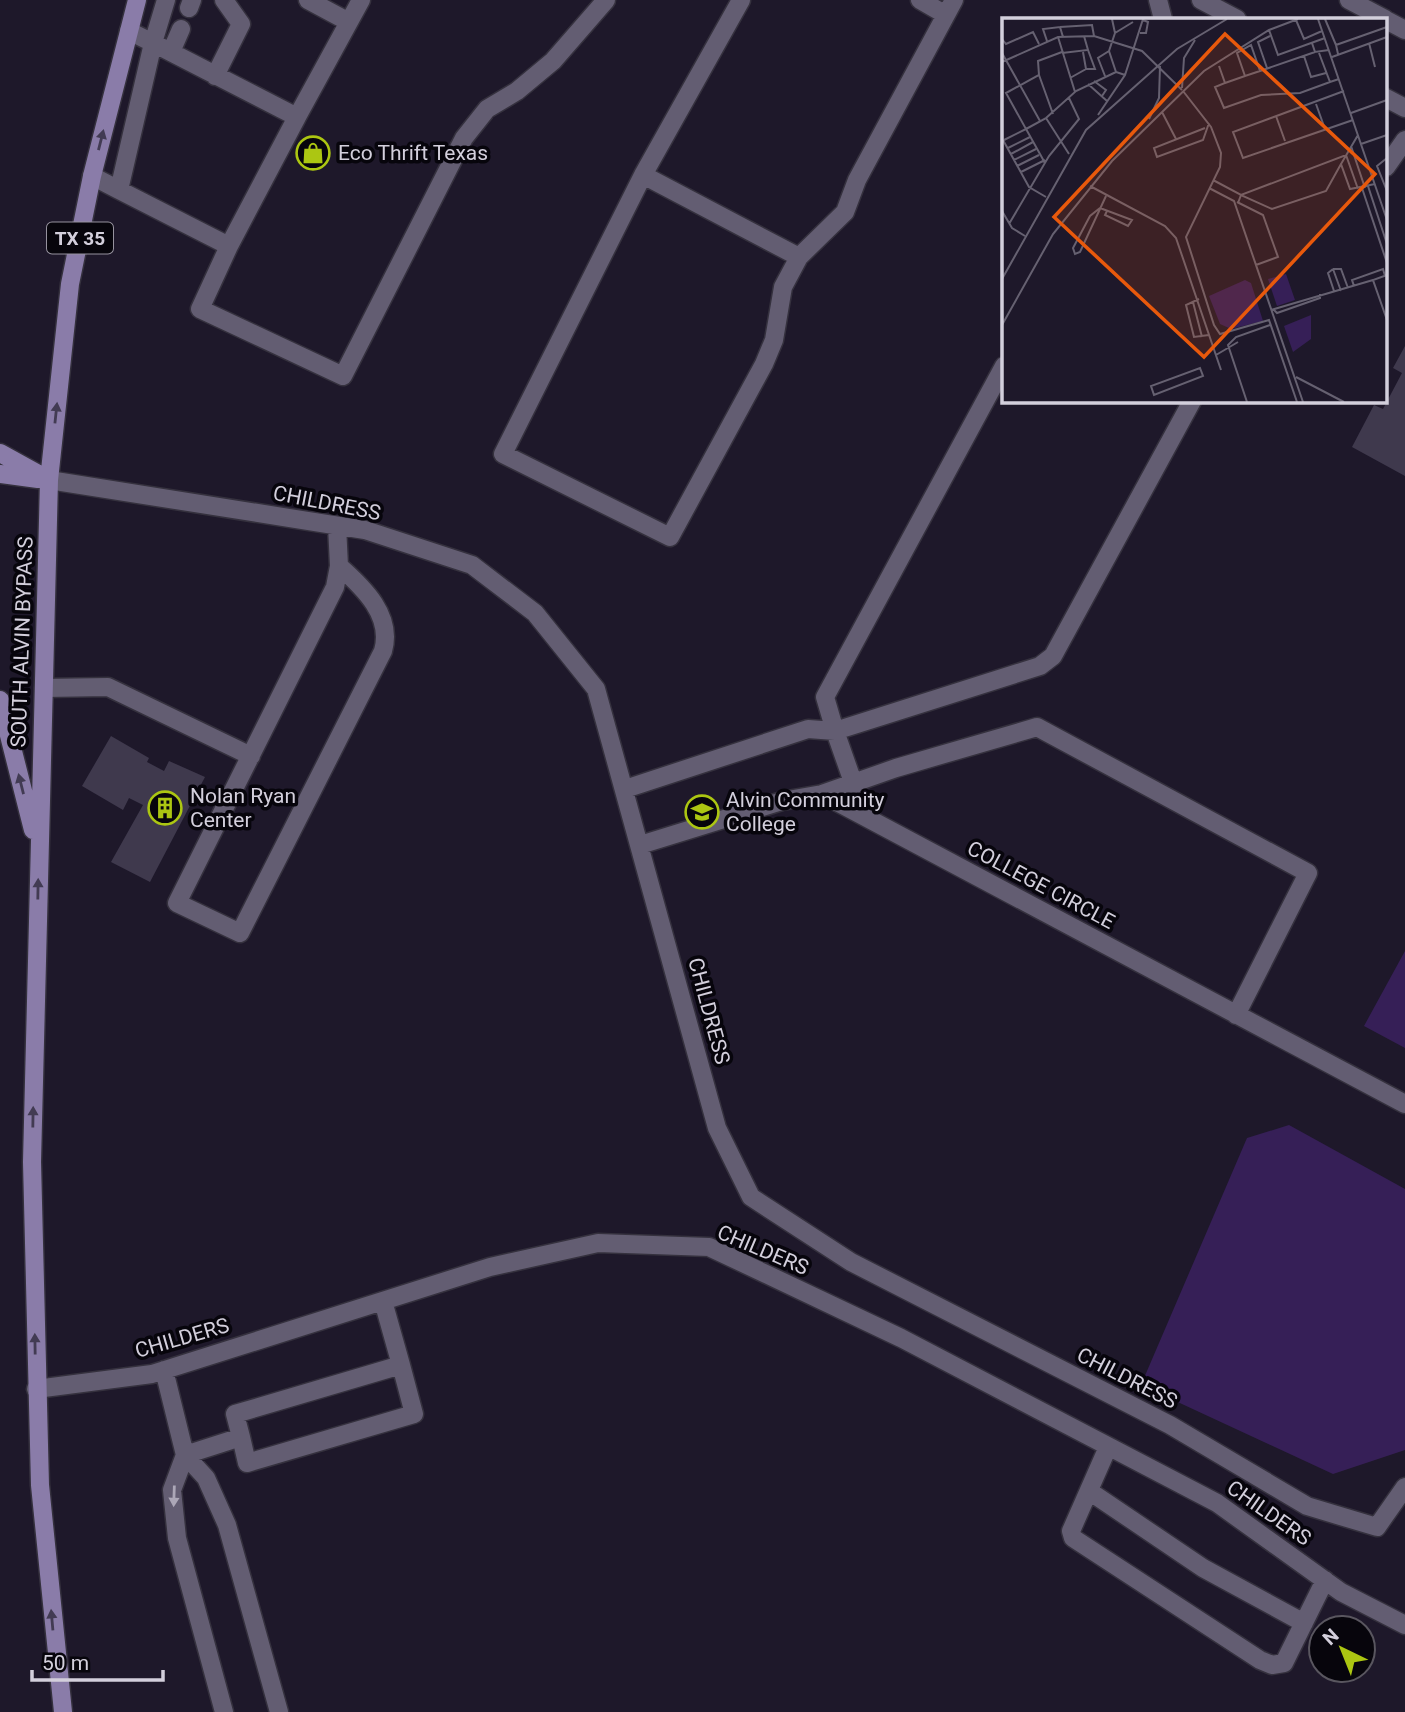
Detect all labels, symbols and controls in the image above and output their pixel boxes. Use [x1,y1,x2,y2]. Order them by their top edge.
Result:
inset map [1002,18,1388,402]
one-way arrow [96,129,107,151]
shop icon: Eco Thrift Texas [294,134,332,172]
place label: Eco Thrift Texas [338,141,488,165]
road number: TX 35 [47,222,113,254]
one-way arrow [51,401,62,423]
street label: CHILDRESS [271,481,383,525]
street label: SOUTH ALVIN BYPASS [6,536,38,748]
one-way arrow [15,773,26,795]
place label: Nolan Ryan Center [190,784,296,832]
place label: Alvin Community College [726,788,885,836]
building icon: Nolan Ryan Center [146,789,184,827]
school or university icon: Alvin Community College [683,793,721,831]
street label: COLLEGE CIRCLE [963,836,1119,934]
one-way arrow [32,878,43,900]
street label: CHILDRESS [683,955,735,1067]
one-way arrow [27,1105,39,1127]
street label: CHILDERS [714,1220,812,1280]
street label: CHILDERS [132,1313,232,1363]
one-way arrow [30,1333,41,1355]
street label: CHILDRESS [1073,1343,1181,1413]
street label: CHILDERS [1222,1475,1316,1551]
one-way arrow [169,1485,180,1507]
one-way arrow [46,1609,57,1631]
north arrow [1307,1614,1377,1684]
text: N [1318,1624,1343,1650]
scale bar [32,1638,163,1682]
text: 50 m [42,1651,89,1675]

